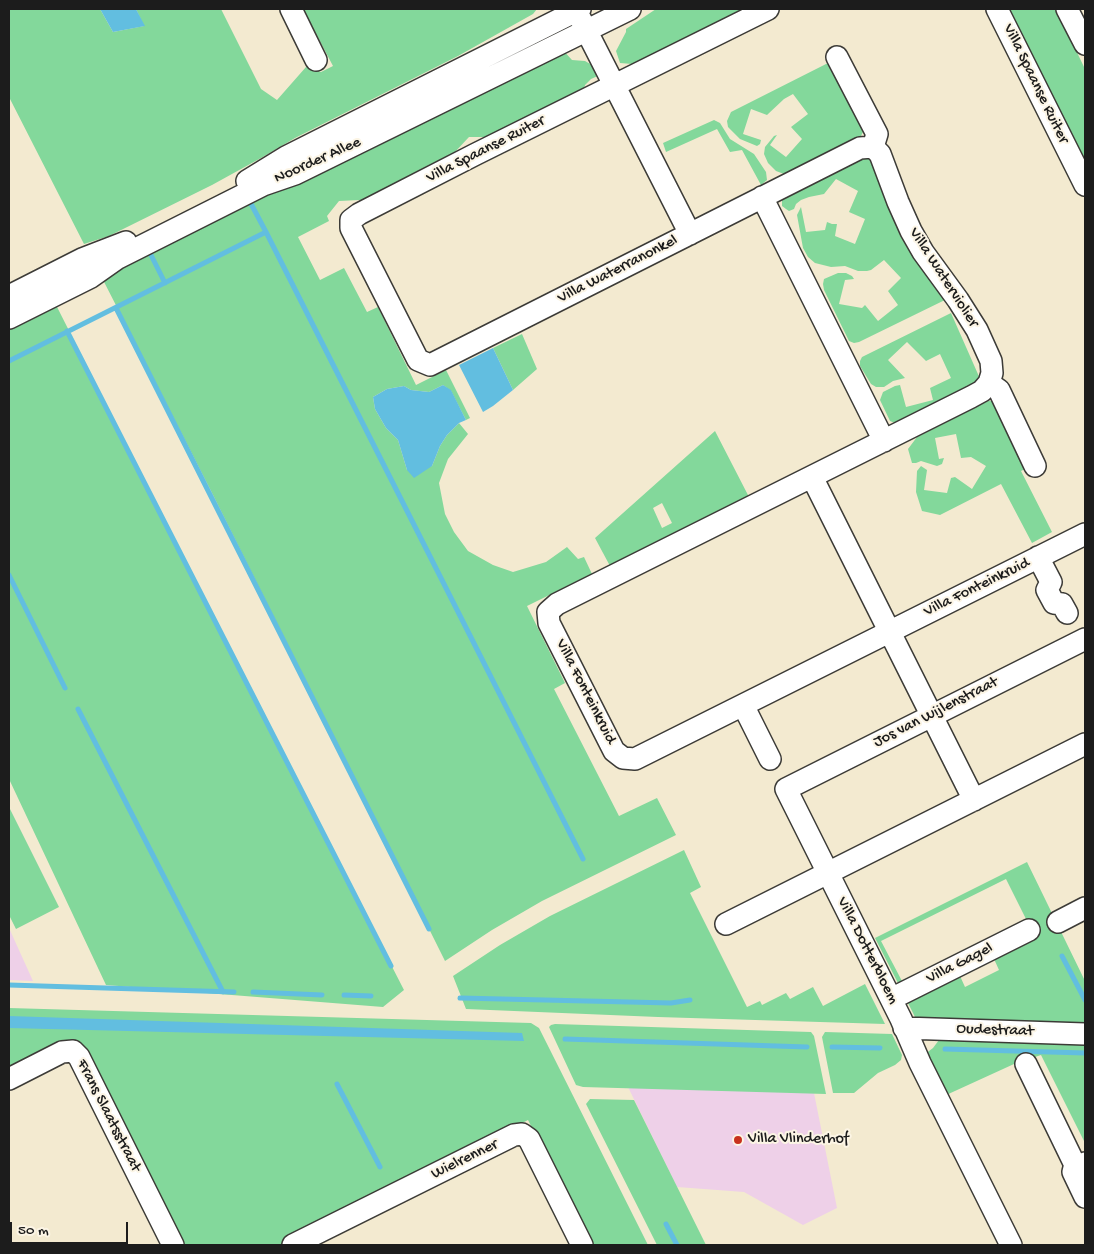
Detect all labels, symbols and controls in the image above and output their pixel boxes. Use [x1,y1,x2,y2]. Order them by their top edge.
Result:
street label: Villa Spaanse Ruiter [998,21,1072,147]
street label: Villa Spaanse Ruiter [424,112,548,188]
street label: Noorder Allee [272,133,364,189]
street label: Villa Waterviolier [904,225,982,331]
street label: Villa Waterranonkel [555,231,681,309]
street label: Villa Fonteinkruid [921,554,1033,622]
street label: Villa Fonteinkruid [550,636,620,748]
street label: Jos van Wijlenstraat [870,673,1002,753]
street label: Villa Dotterbloem [832,894,902,1008]
street label: Villa Gagel [924,939,996,989]
street label: Oudestraat [956,1020,1034,1042]
street label: Frans Slaatsstraat [71,1057,145,1175]
place label: Villa Vlinderhof [748,1130,849,1150]
marker: Villa Vlinderhof [732,1134,744,1146]
street label: Wielrenner [428,1136,502,1184]
scale bar [12,1212,130,1244]
text: 50 m [18,1222,49,1240]

